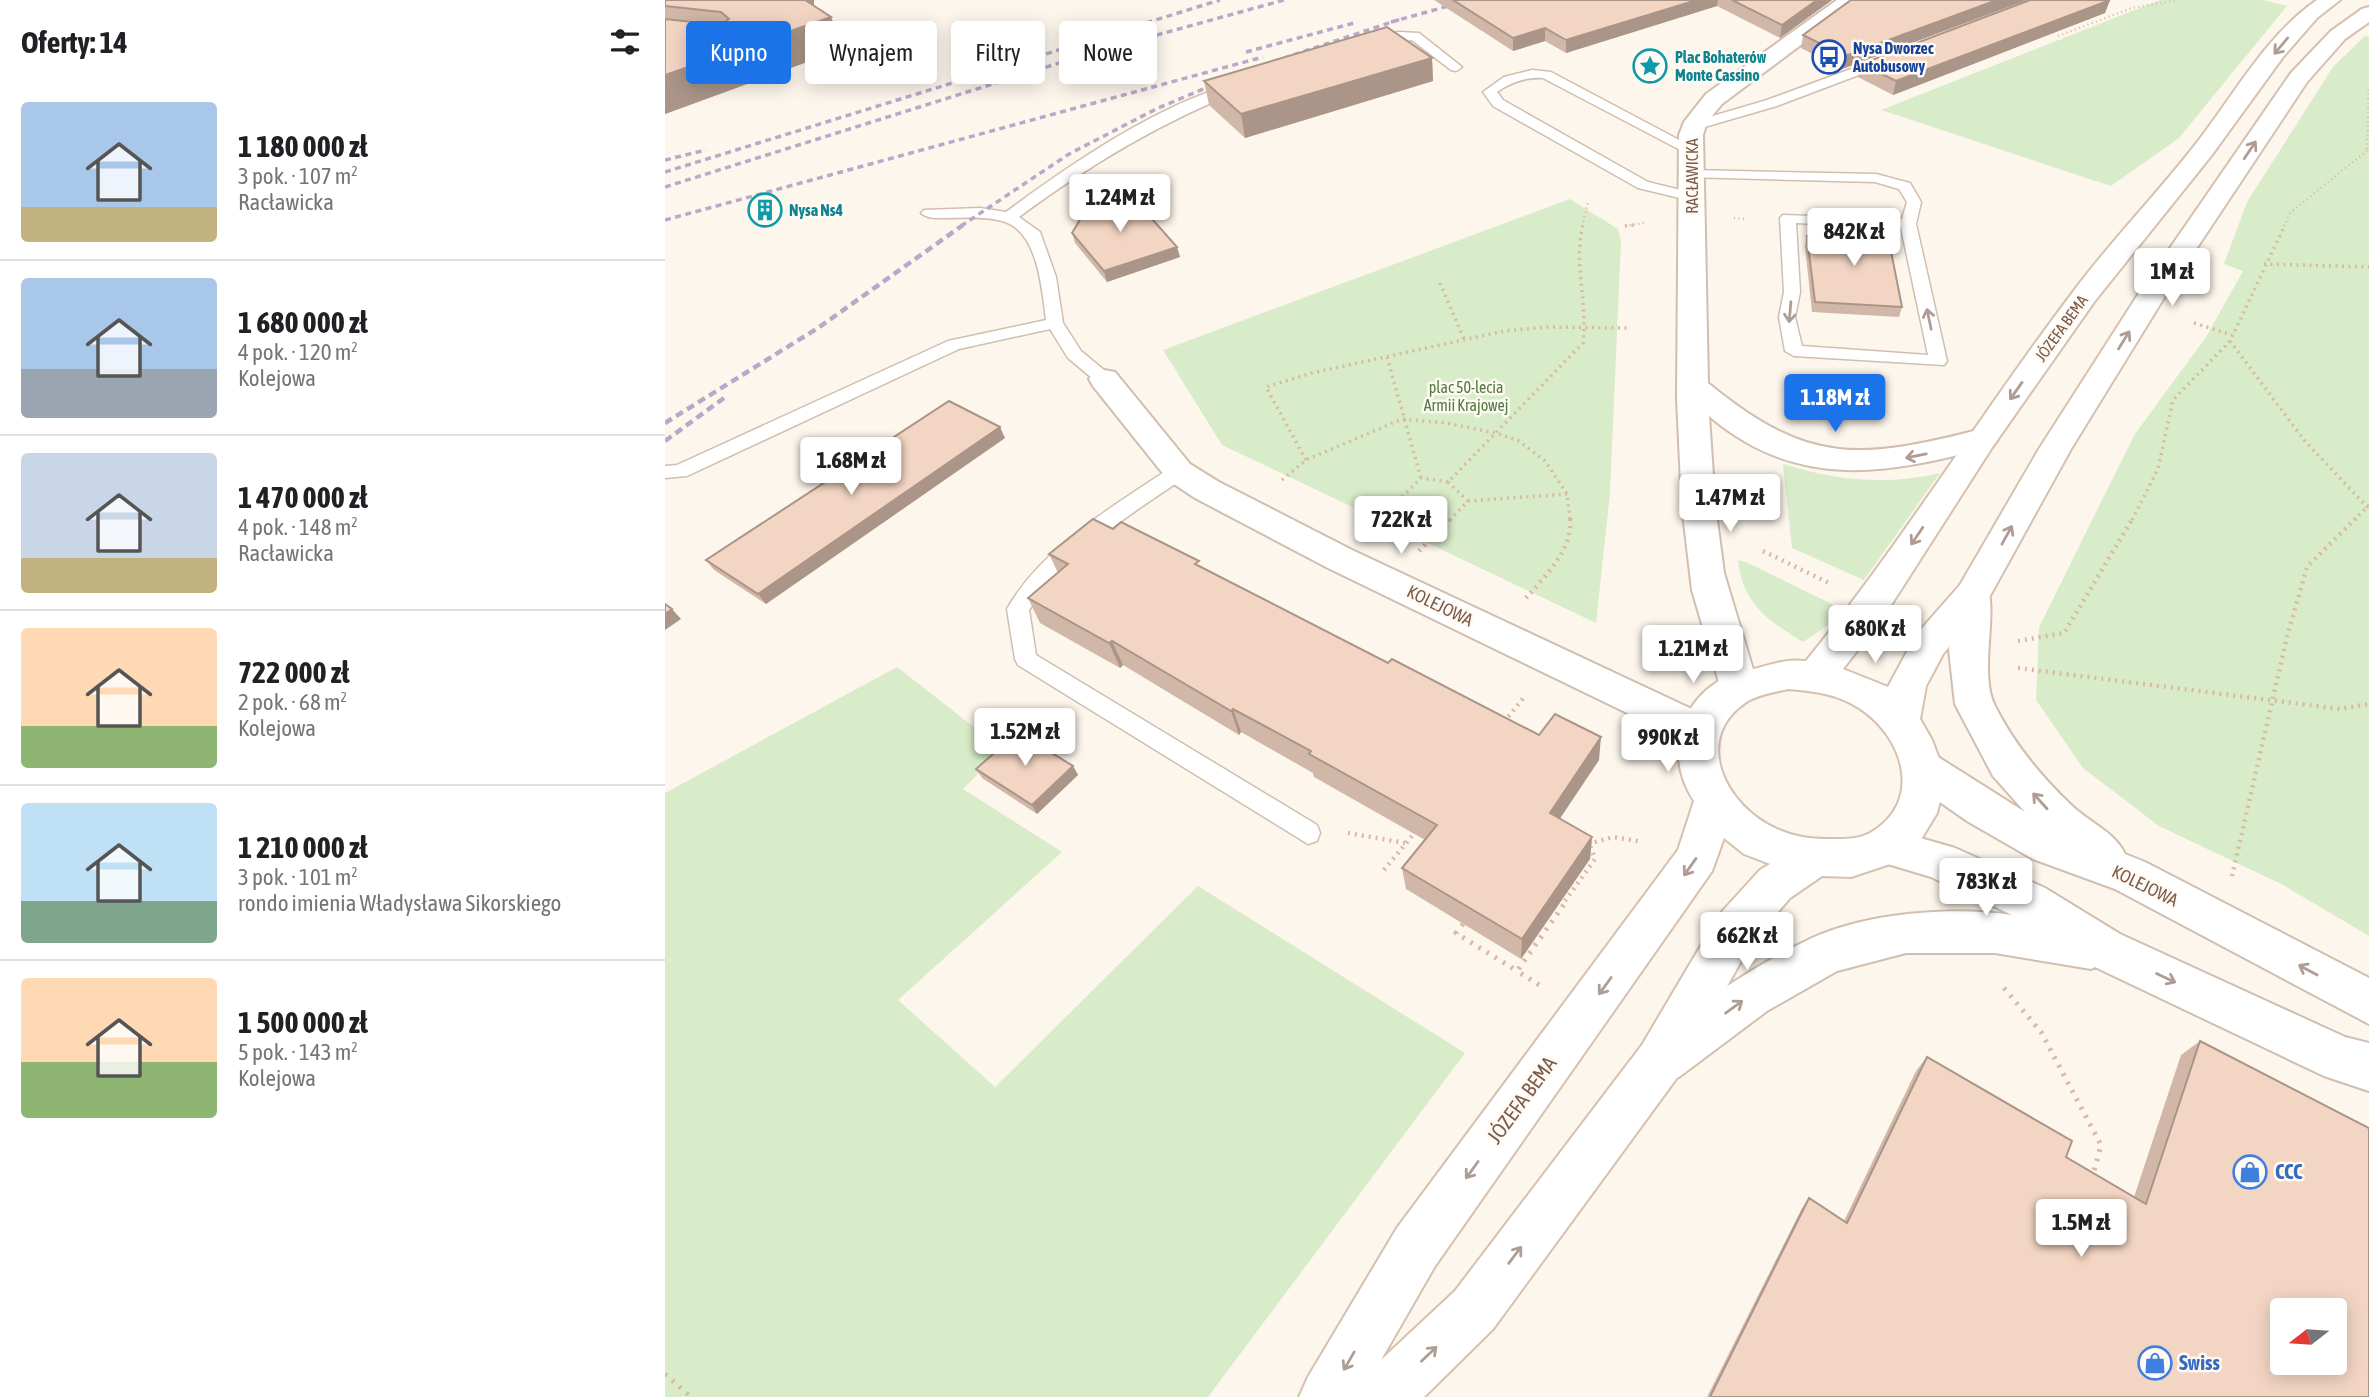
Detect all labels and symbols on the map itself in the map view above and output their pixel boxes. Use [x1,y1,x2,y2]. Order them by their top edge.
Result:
one-way arrow [2273,37,2289,55]
bus stop icon: Nysa Dworzec Autobusowy [1810,38,1848,76]
place label: Nysa Dworzec Autobusowy [1852,39,1934,75]
place icon: Plac Bohaterów Monte Cassino [1631,47,1669,85]
place label: Plac Bohaterów Monte Cassino [1675,48,1767,84]
street label: RACŁAWICKA [1683,138,1701,214]
one-way arrow [2243,141,2257,161]
pin: 1.24M zł [1048,174,1192,234]
building icon: Nysa Ns4 [746,191,784,229]
place label: Nysa Ns4 [789,201,843,219]
pin: 842K zł [1789,208,1919,268]
pin: 1M zł [2123,248,2221,308]
street label: JÓZEFA BEMA [2030,291,2091,365]
one-way arrow [1783,300,1796,322]
one-way arrow [1922,308,1936,331]
one-way arrow [2117,330,2131,350]
pin: 1.18M zł [1763,374,1907,434]
park label: plac 50-lecia Armii Krajowej [1424,378,1508,415]
one-way arrow [2009,381,2023,400]
pin: 1.68M zł [779,438,923,497]
one-way arrow [1905,450,1928,464]
pin: 1.47M zł [1658,475,1802,534]
pin: 722K zł [1336,496,1466,556]
one-way arrow [2000,525,2014,545]
one-way arrow [1909,526,1923,546]
street label: KOLEJOWA [1404,581,1477,631]
pin: 680K zł [1810,606,1940,665]
pin: 1.21M zł [1621,626,1765,685]
pin: 1.52M zł [953,708,1097,768]
pin: 990K zł [1603,714,1733,774]
one-way arrow [2032,793,2049,810]
one-way arrow [1683,857,1698,876]
pin: 783K zł [1921,858,2051,918]
street label: KOLEJOWA [2109,861,2182,911]
pin: 662K zł [1682,912,1812,972]
one-way arrow [2299,963,2319,977]
one-way arrow [2155,972,2176,985]
one-way arrow [1598,976,1612,995]
one-way arrow [1724,1000,1743,1015]
street label: JÓZEFA BEMA [1482,1051,1561,1147]
shop icon: CCC [2231,1153,2269,1191]
place label: CCC [2275,1159,2303,1183]
one-way arrow [1464,1160,1479,1179]
pin: 1.5M zł [2016,1200,2146,1259]
one-way arrow [1508,1247,1523,1265]
north arrow [2270,1298,2347,1376]
shop icon: Swiss [2136,1344,2174,1382]
one-way arrow [1420,1345,1437,1362]
place label: Swiss [2179,1350,2220,1374]
one-way arrow [1341,1351,1355,1371]

